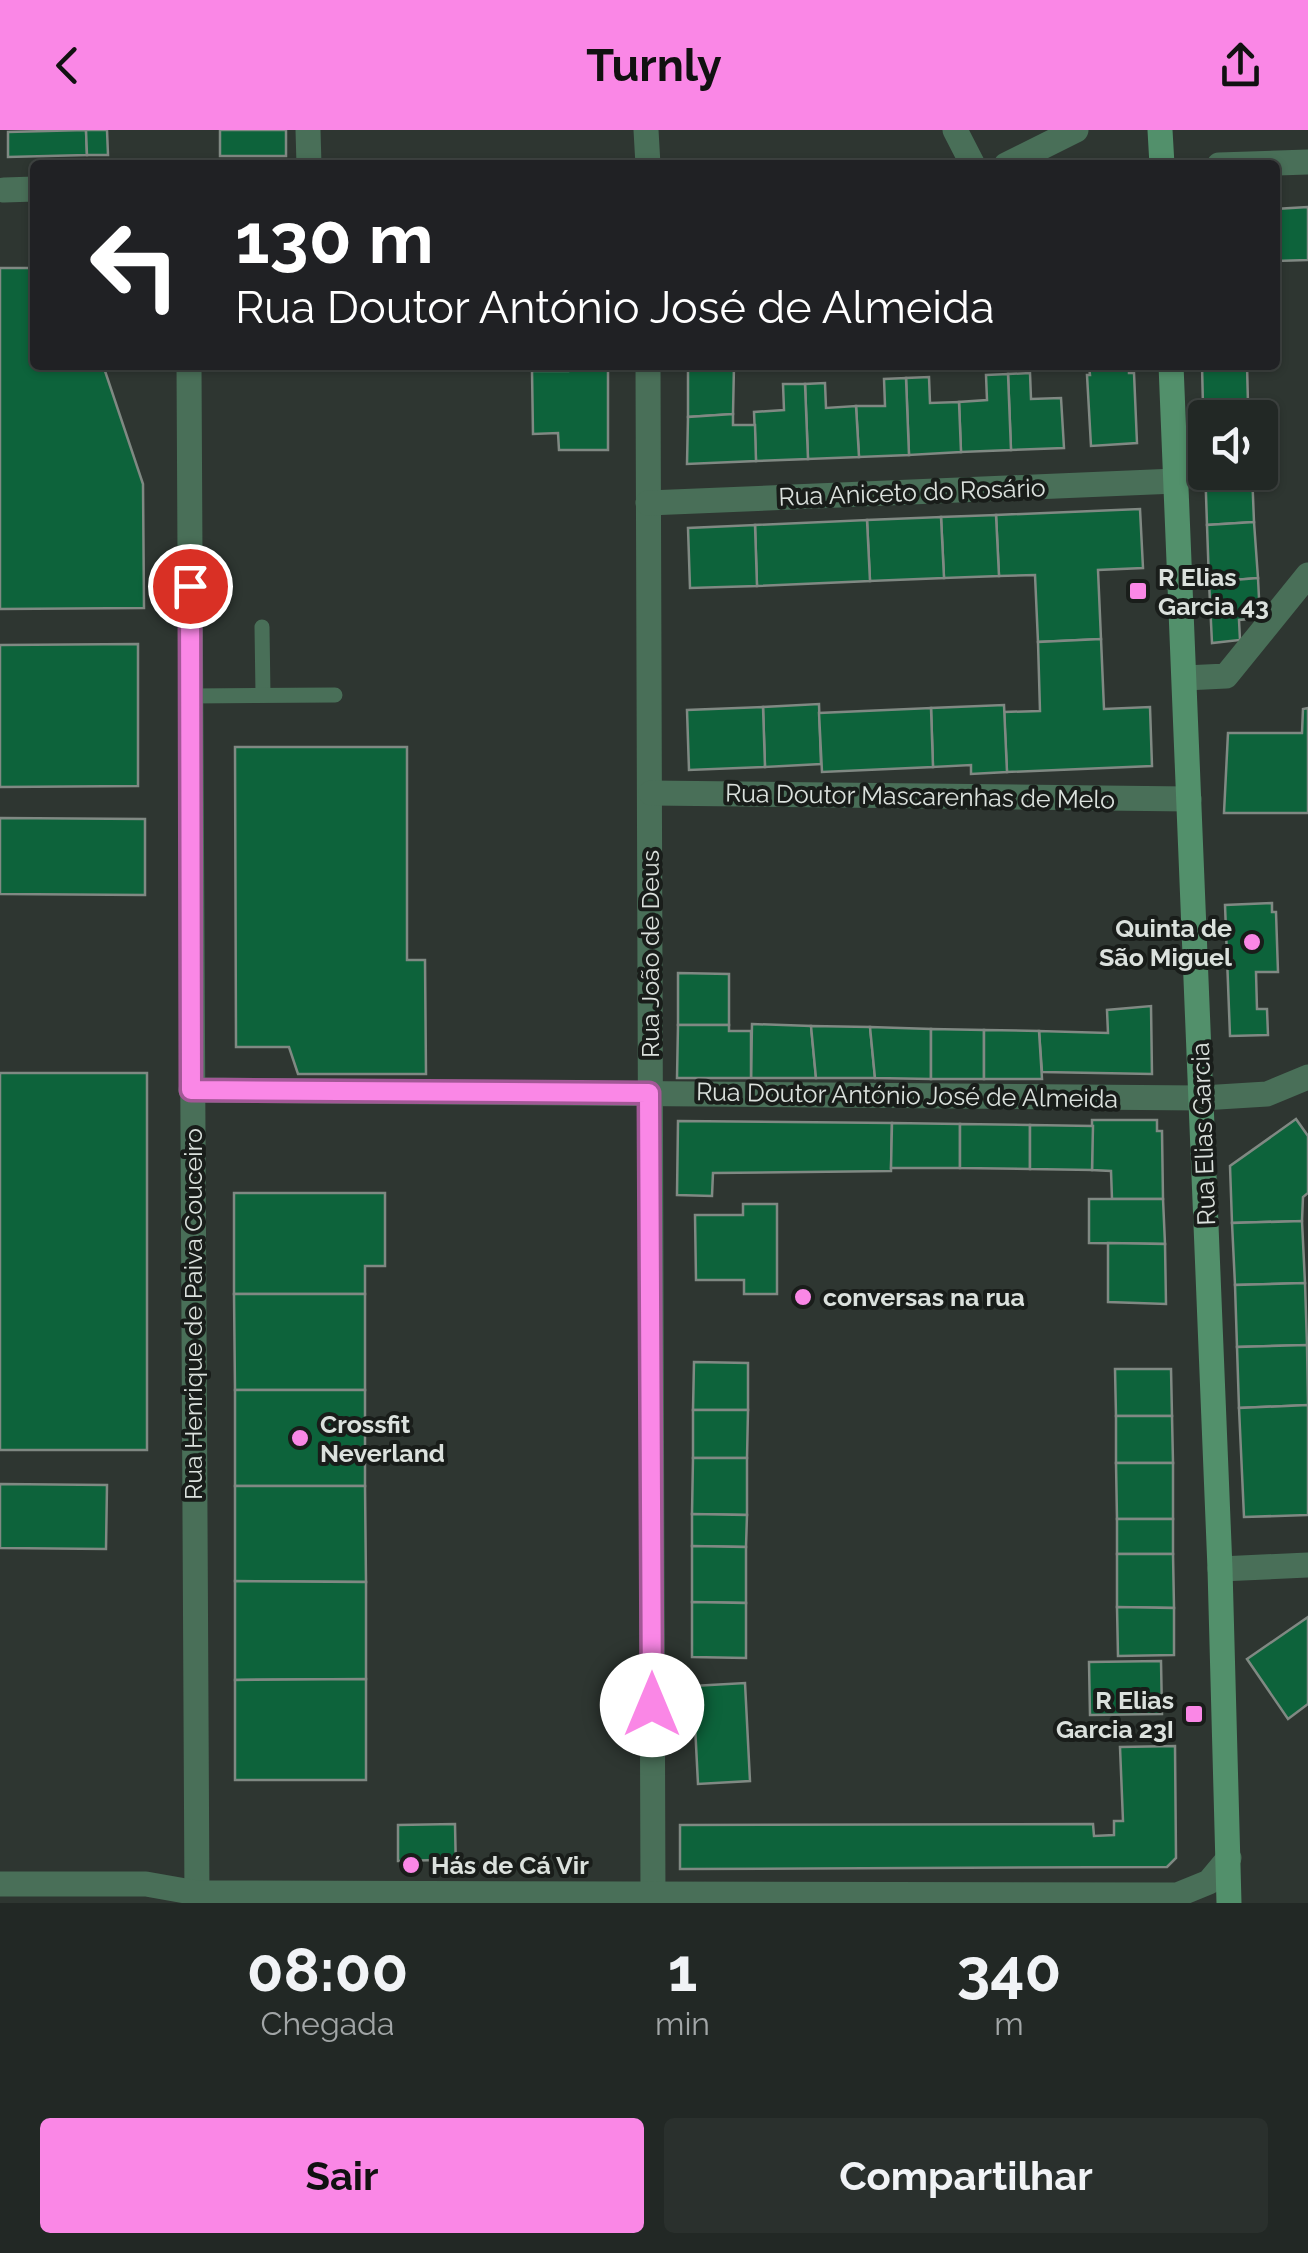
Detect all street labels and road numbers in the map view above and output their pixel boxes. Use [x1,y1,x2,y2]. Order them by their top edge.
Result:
street label: Rua Aniceto do Rosário [778,472,1046,512]
street label: Rua Doutor Mascarenhas de Melo [725,778,1115,814]
street label: Rua João de Deus [635,850,665,1058]
street label: Rua Elias Garcia [1185,1042,1221,1226]
street label: Rua Doutor António José de Almeida [696,1076,1118,1114]
street label: Rua Henrique de Paiva Couceiro [178,1128,208,1500]

